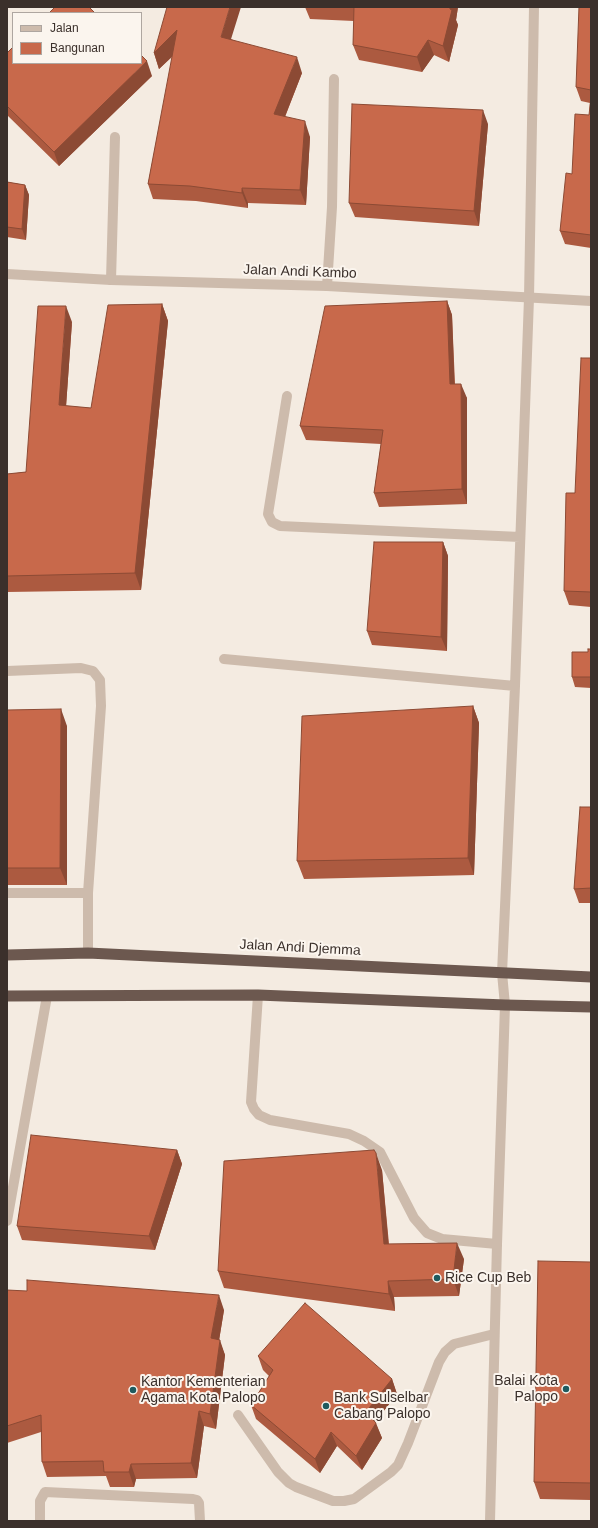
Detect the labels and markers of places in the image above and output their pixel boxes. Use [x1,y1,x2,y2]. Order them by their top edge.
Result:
place label: Rice Cup Beb [445,1270,531,1286]
marker: Rice Cup Beb [432,1273,442,1283]
place label: Balai Kota Palopo [494,1373,558,1406]
place label: Kantor Kementerian Agama Kota Palopo [141,1374,266,1406]
marker: Balai Kota Palopo [561,1384,571,1394]
marker: Kantor Kementerian Agama Kota Palopo [128,1385,138,1395]
place label: Bank Sulselbar Cabang Palopo [334,1390,431,1422]
marker: Bank Sulselbar Cabang Palopo [321,1401,331,1411]

